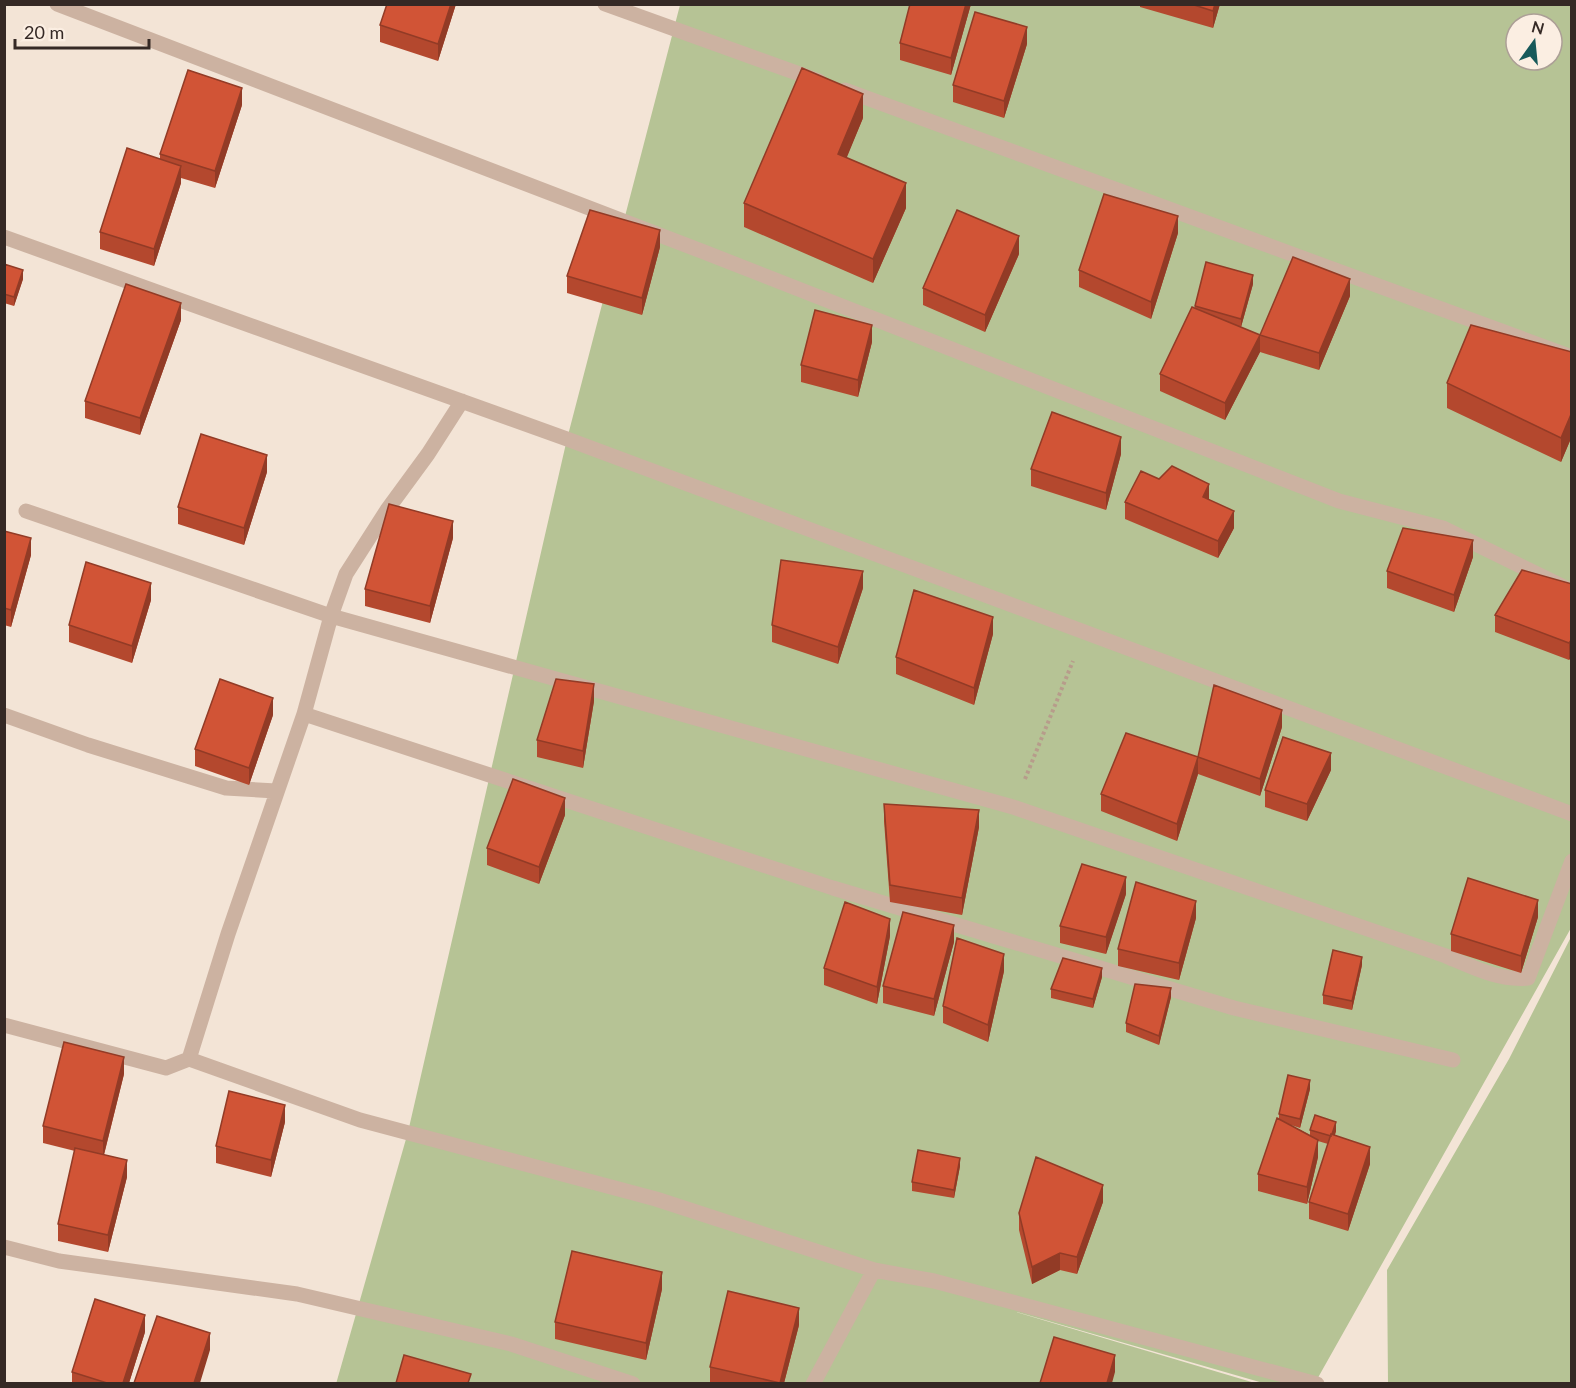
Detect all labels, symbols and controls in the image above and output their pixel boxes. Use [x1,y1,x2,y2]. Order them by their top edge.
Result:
scale bar [15,12,148,50]
north arrow [1504,12,1564,72]
text: N [1530,16,1546,38]
text: 20 m [24,21,64,43]

